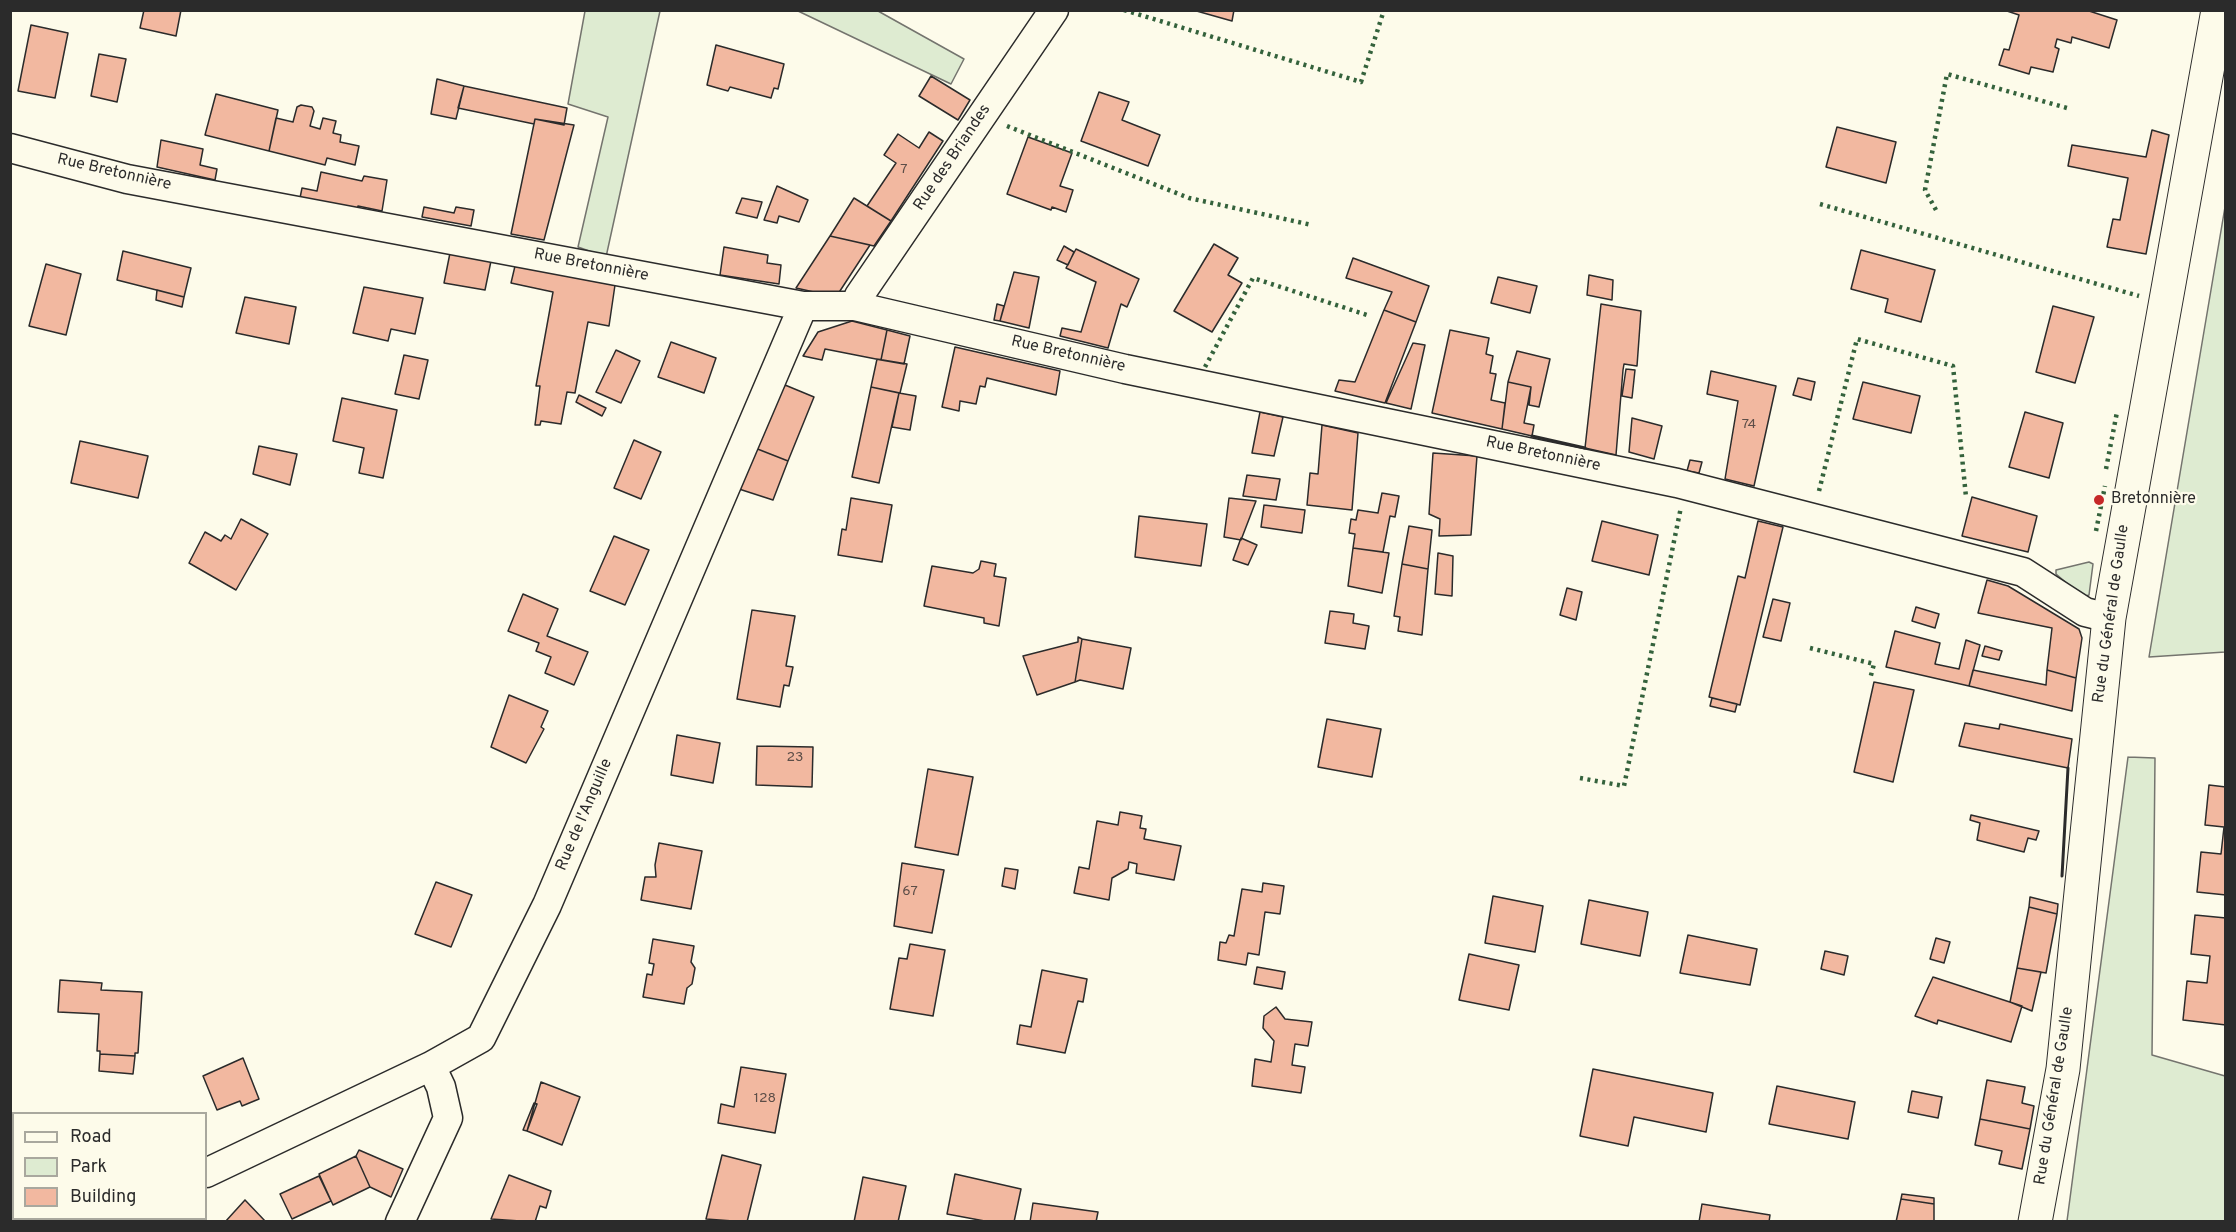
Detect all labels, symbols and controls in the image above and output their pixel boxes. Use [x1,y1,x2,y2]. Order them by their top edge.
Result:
street label: Rue des Briandes [910,101,996,215]
street label: Rue Bretonnière [55,151,173,195]
house number: 7 [900,162,908,178]
street label: Rue Bretonnière [532,245,650,287]
street label: Rue Bretonnière [1009,333,1127,377]
house number: 74 [1742,417,1756,433]
street label: Rue Bretonnière [1484,433,1602,477]
place label: Bretonnière [2111,490,2196,510]
marker: Bretonnière [2092,493,2106,507]
street label: Rue du Général de Gaulle [2090,524,2134,704]
house number: 23 [787,750,803,766]
street label: Rue de l'Anguille [553,756,617,874]
house number: 67 [902,884,918,900]
street label: Rue du Général de Gaulle [2031,1006,2079,1186]
house number: 128 [754,1091,776,1107]
legend [12,1112,207,1220]
text: Road [70,1126,112,1149]
text: Park [70,1156,107,1179]
text: Building [70,1186,136,1209]

